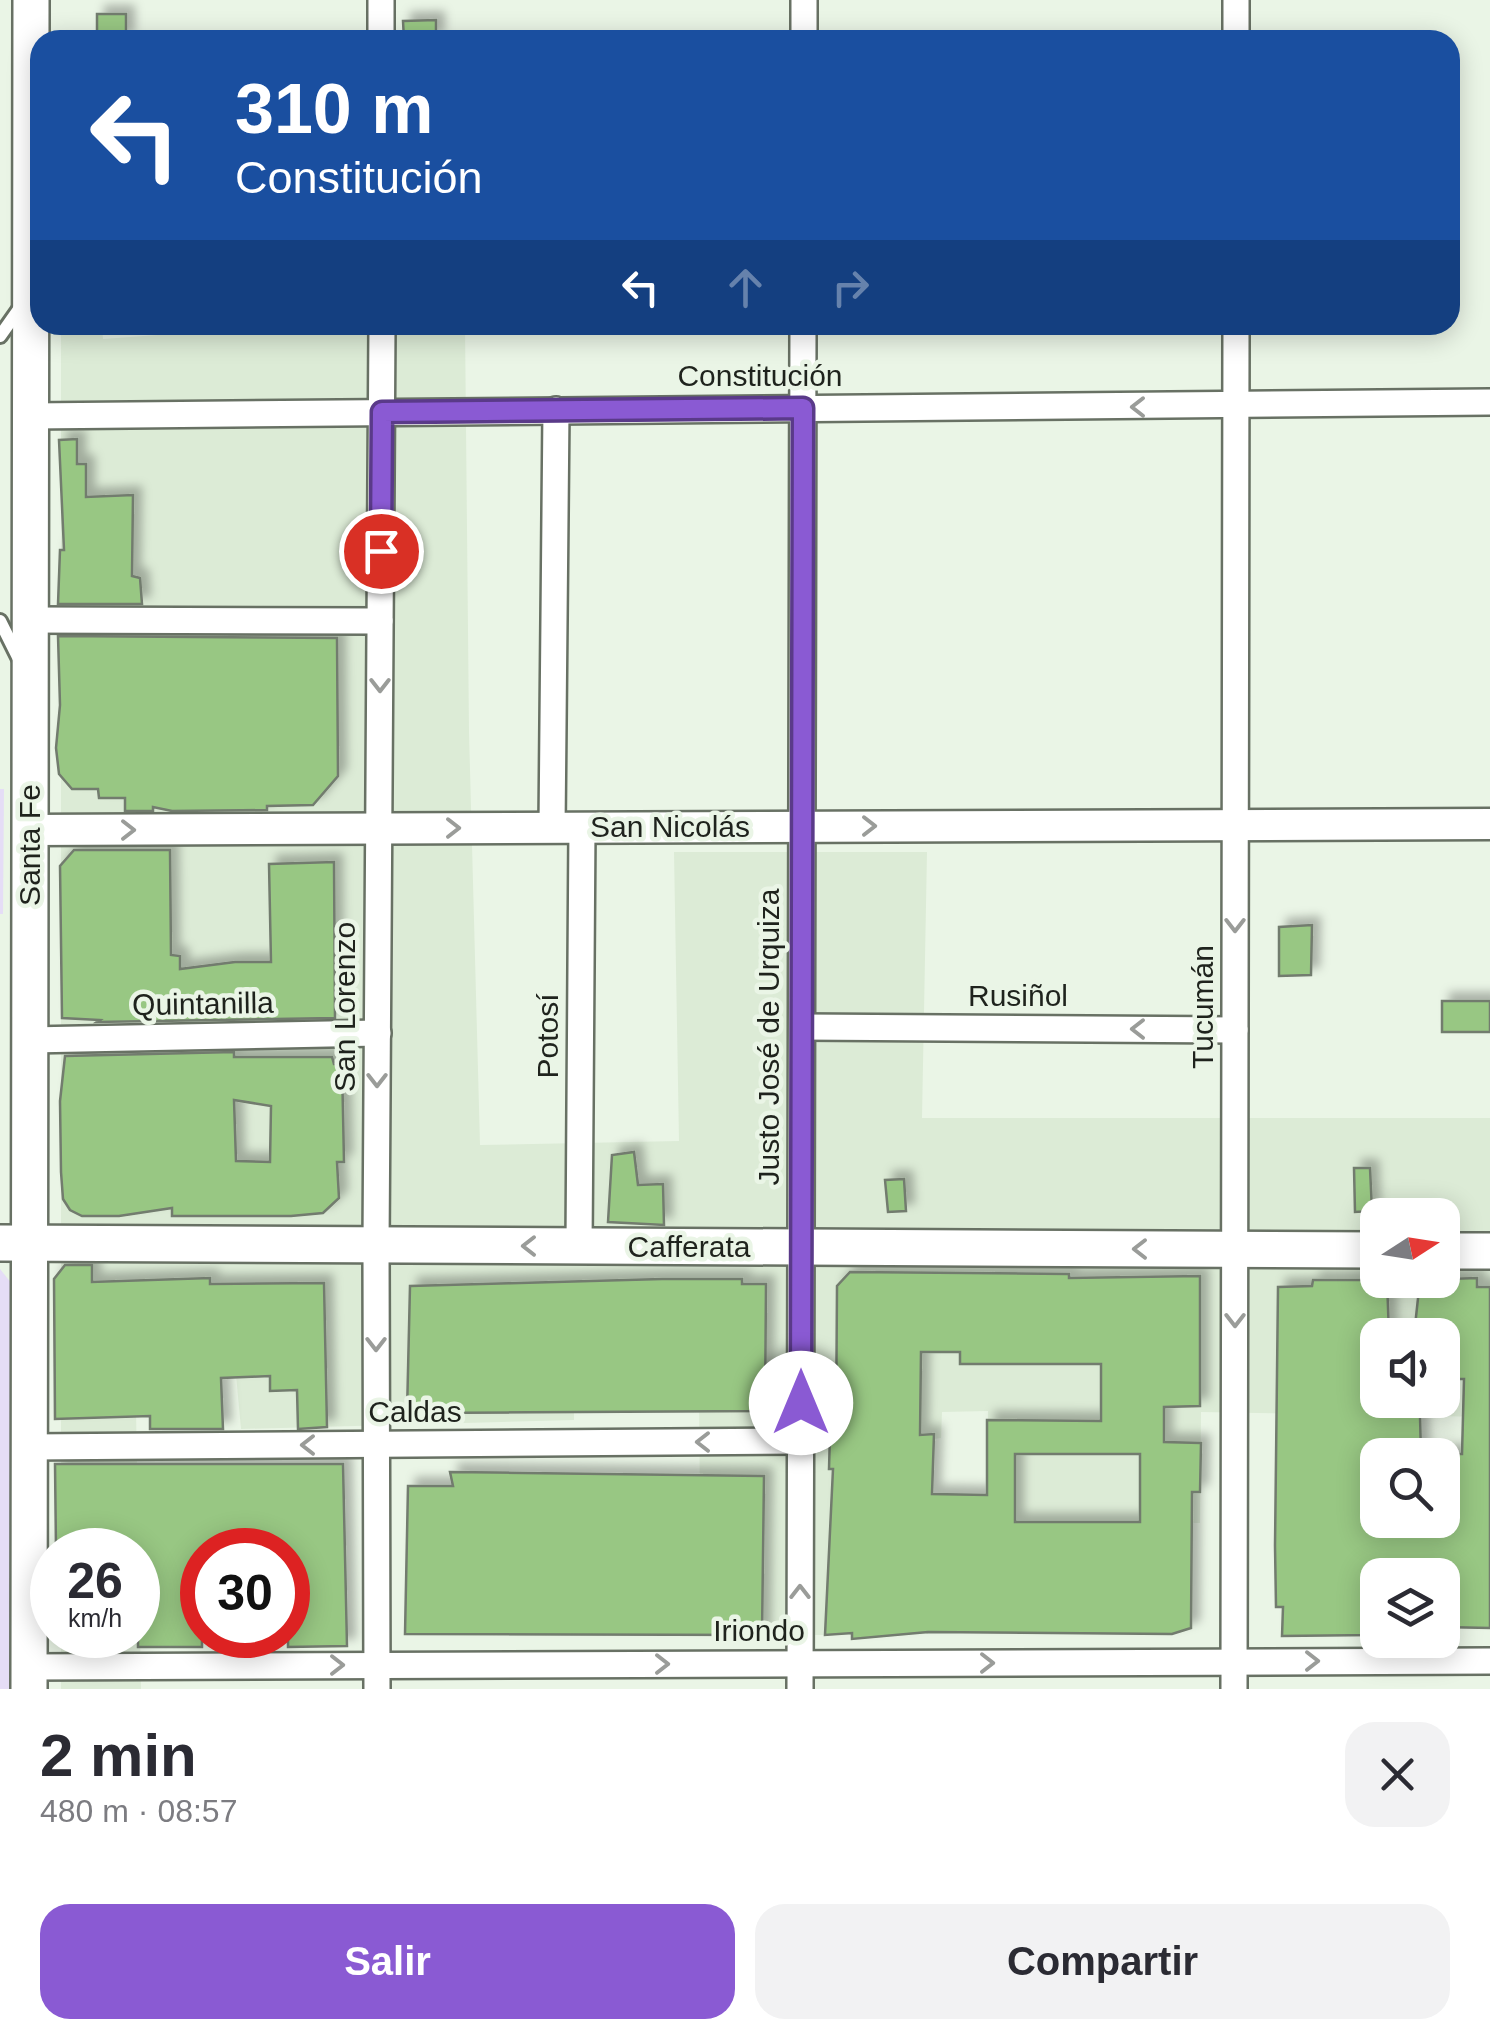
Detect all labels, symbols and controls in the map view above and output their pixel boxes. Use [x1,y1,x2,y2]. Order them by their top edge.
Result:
icon: left [70,70,200,200]
text: 310 m [235,70,433,148]
text: Constitución [235,152,483,203]
icon: left [613,260,668,315]
icon: ahead [718,260,773,315]
icon: right [823,260,878,315]
street label: Constitución [677,359,843,392]
one-way arrow [1130,396,1146,418]
pin [339,509,424,594]
icon: arrive [354,524,409,579]
one-way arrow [369,678,391,693]
street label: Santa Fe [13,784,46,906]
street label: San Nicolás [590,810,750,843]
one-way arrow [862,815,878,837]
one-way arrow [446,817,462,839]
one-way arrow [122,819,137,841]
street label: Justo José de Urquiza [752,888,785,1185]
one-way arrow [1224,918,1246,933]
street label: San Lorenzo [328,922,361,1092]
street label: Tucumán [1186,945,1219,1069]
street label: Rusiñol [968,979,1068,1012]
street label: Quintanilla [132,986,274,1021]
street label: Potosí [531,993,564,1079]
one-way arrow [1129,1018,1144,1040]
one-way arrow [366,1072,388,1088]
north arrow [1360,1198,1460,1298]
map controls [1360,1198,1460,1658]
street label: Cafferata [628,1230,751,1263]
one-way arrow [520,1235,536,1257]
one-way arrow [1132,1238,1148,1260]
one-way arrow [1224,1312,1246,1328]
button: sound [1360,1318,1460,1418]
one-way arrow [366,1336,387,1352]
position arrow [749,1351,853,1455]
street label: Caldas [368,1395,462,1428]
one-way arrow [695,1431,710,1453]
one-way arrow [300,1434,316,1456]
button: search [1360,1438,1460,1538]
speed limit sign: 30 [180,1528,310,1658]
text: 26 [67,1553,123,1609]
button: layers [1360,1558,1460,1658]
one-way arrow [789,1583,811,1598]
text: km/h [68,1604,122,1632]
street label: Iriondo [713,1614,805,1647]
one-way arrow [1304,1650,1320,1672]
one-way arrow [979,1652,995,1673]
one-way arrow [654,1653,670,1675]
one-way arrow [330,1654,345,1676]
text: 2 min [40,1722,197,1789]
button: close [1345,1722,1450,1827]
text: 480 m · 08:57 [40,1793,237,1829]
button: Salir [40,1904,735,2019]
button: Compartir [755,1904,1450,2019]

